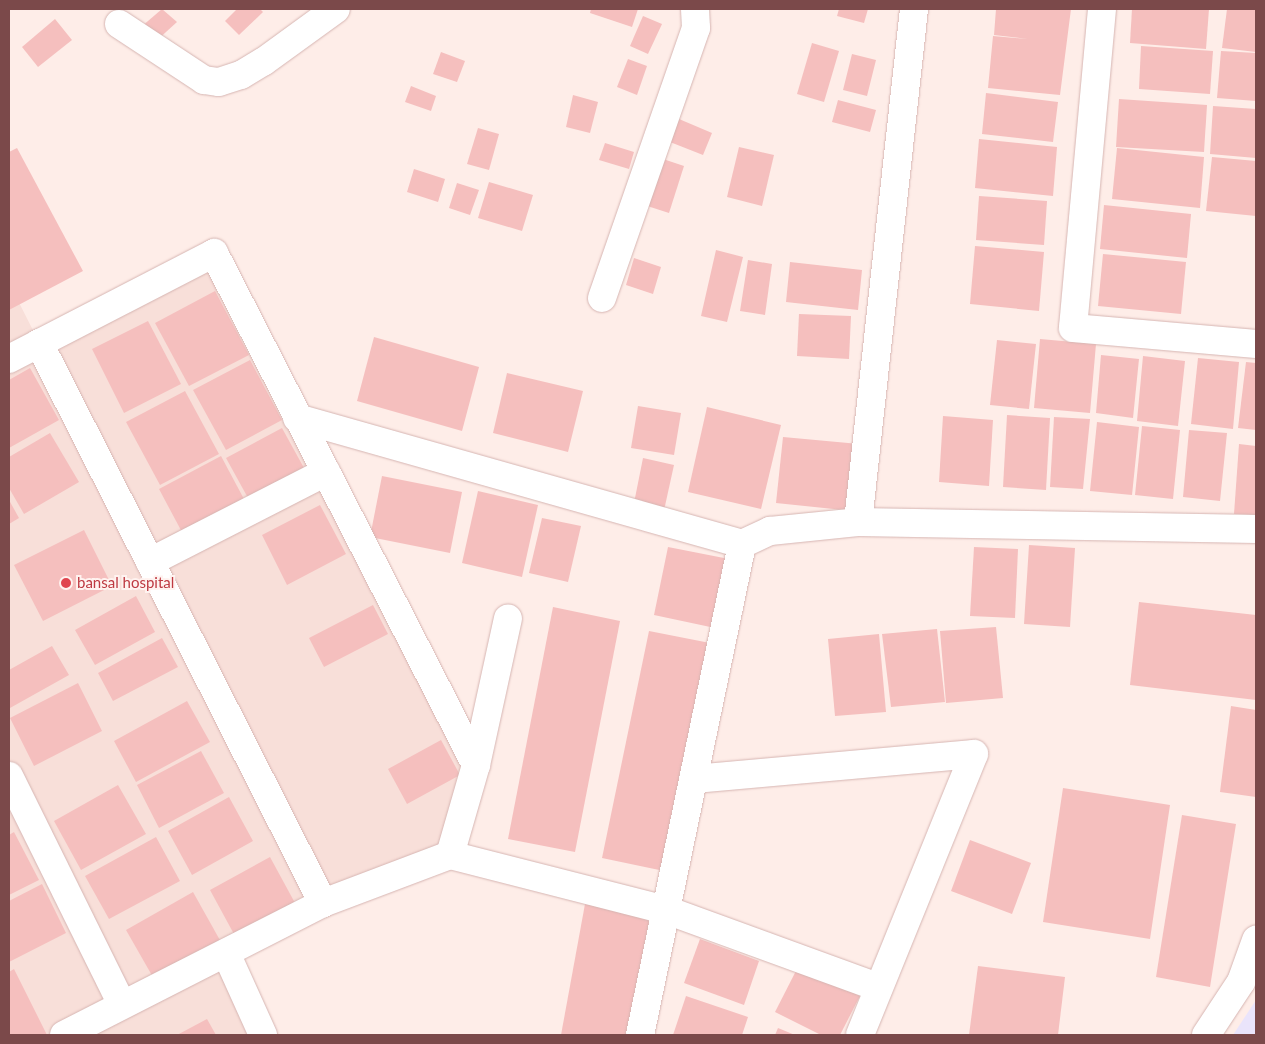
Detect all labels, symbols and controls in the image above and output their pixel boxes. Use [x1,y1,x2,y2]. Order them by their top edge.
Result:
place label: bansal hospital [77,574,174,592]
marker: bansal hospital [59,576,73,590]

